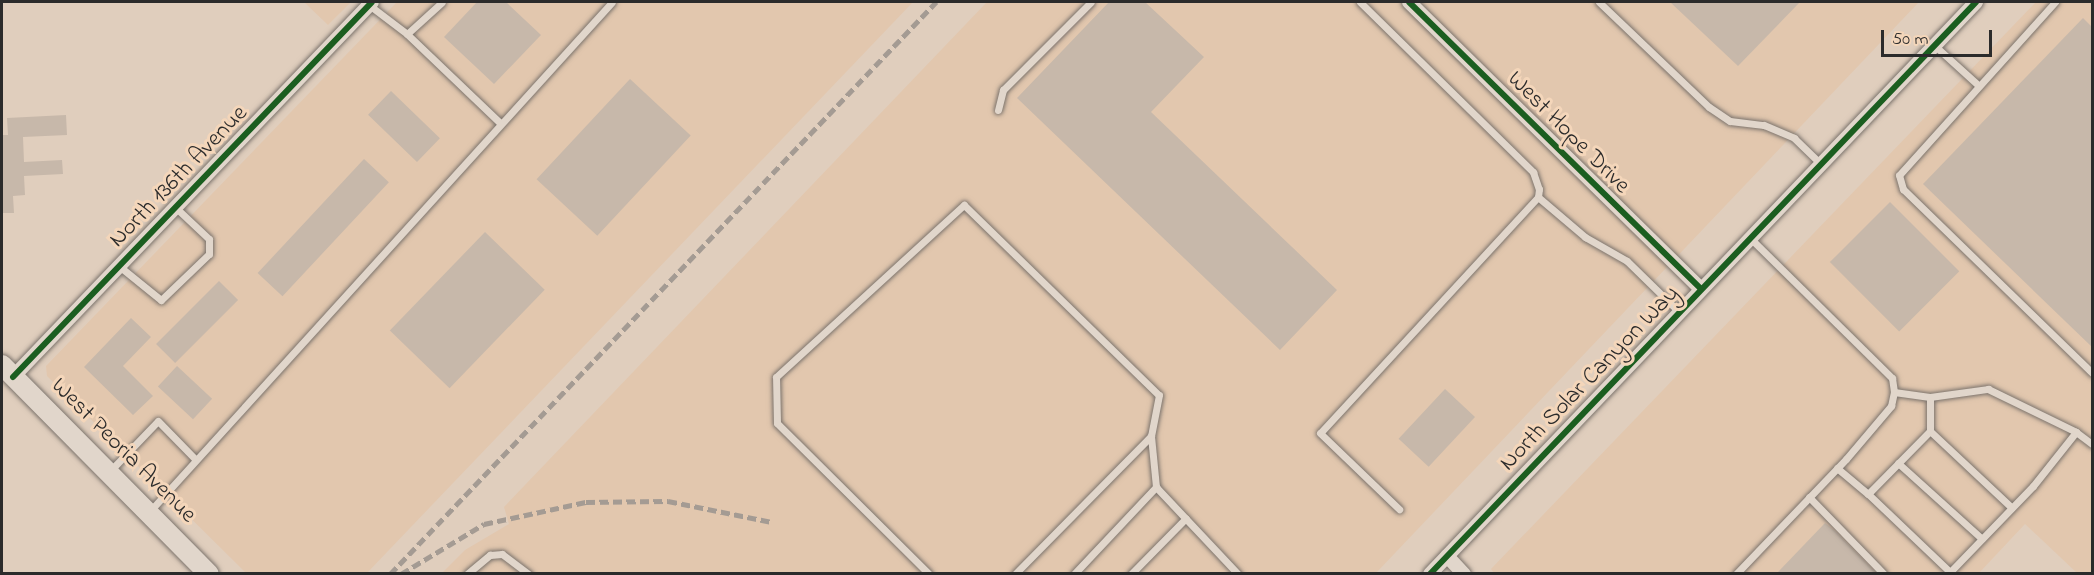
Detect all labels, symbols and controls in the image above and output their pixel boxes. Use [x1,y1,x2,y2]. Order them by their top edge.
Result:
scale bar [1884,18,1995,56]
text: 50 m [1892,27,1929,53]
street label: West Hope Drive [1501,66,1635,200]
street label: North 136th Avenue [104,100,254,254]
street label: North Solar Canyon Way [1494,280,1686,478]
street label: West Peoria Avenue [44,372,202,530]

